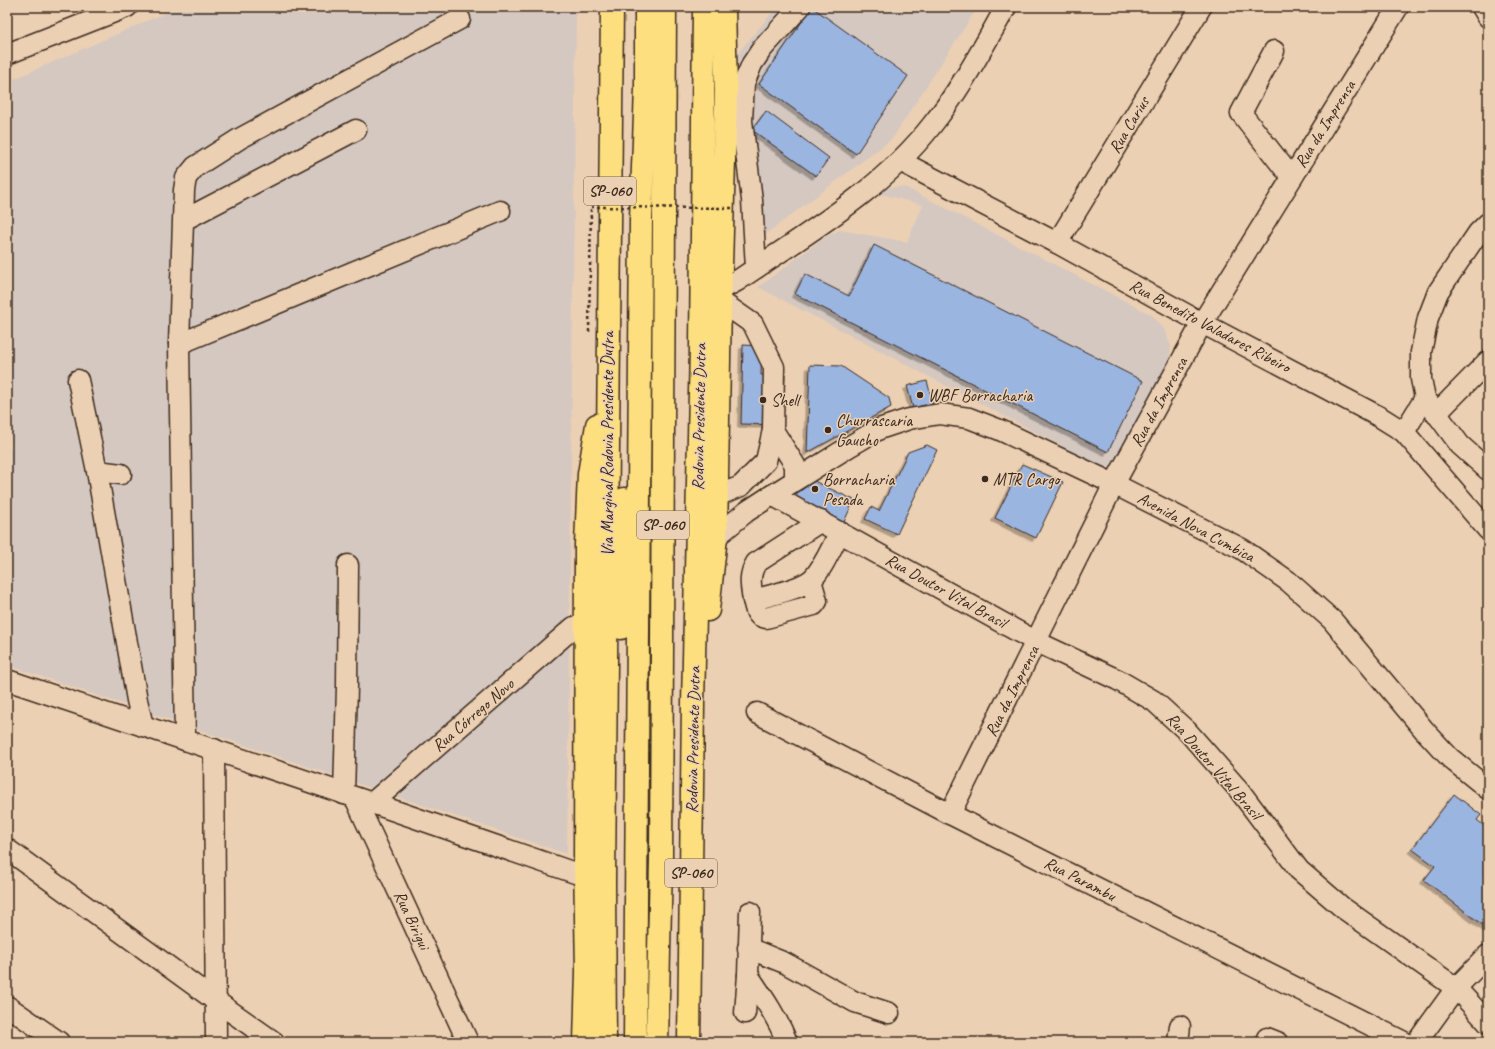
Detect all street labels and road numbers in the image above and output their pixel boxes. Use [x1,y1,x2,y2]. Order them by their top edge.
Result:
street label: Rua da Imprensa [1290,75,1361,172]
street label: Rua Carius [1104,92,1155,157]
road number: SP-060 [584,177,636,205]
street label: Rua Benedito Valadares Ribeiro [1126,275,1296,378]
street label: Via Marginal Rodovia Presidente Dutra [597,330,618,556]
street label: Rodovia Presidente Dutra [687,342,711,491]
street label: Rua da Imprensa [1126,353,1193,450]
street label: Avenida Nova Cumbica [1134,487,1259,567]
road number: SP-060 [637,511,689,539]
street label: Rua Doutor Vital Brasil [882,549,1013,634]
street label: Rua da Imprensa [980,641,1044,740]
street label: Rodovia Presidente Dutra [681,665,705,814]
street label: Rua Córrego Novo [428,673,519,756]
street label: Rua Doutor Vital Brasil [1162,708,1268,826]
street label: Rua Parambu [1041,852,1121,907]
road number: SP-060 [665,859,717,887]
street label: Rua Birigui [389,887,436,955]

